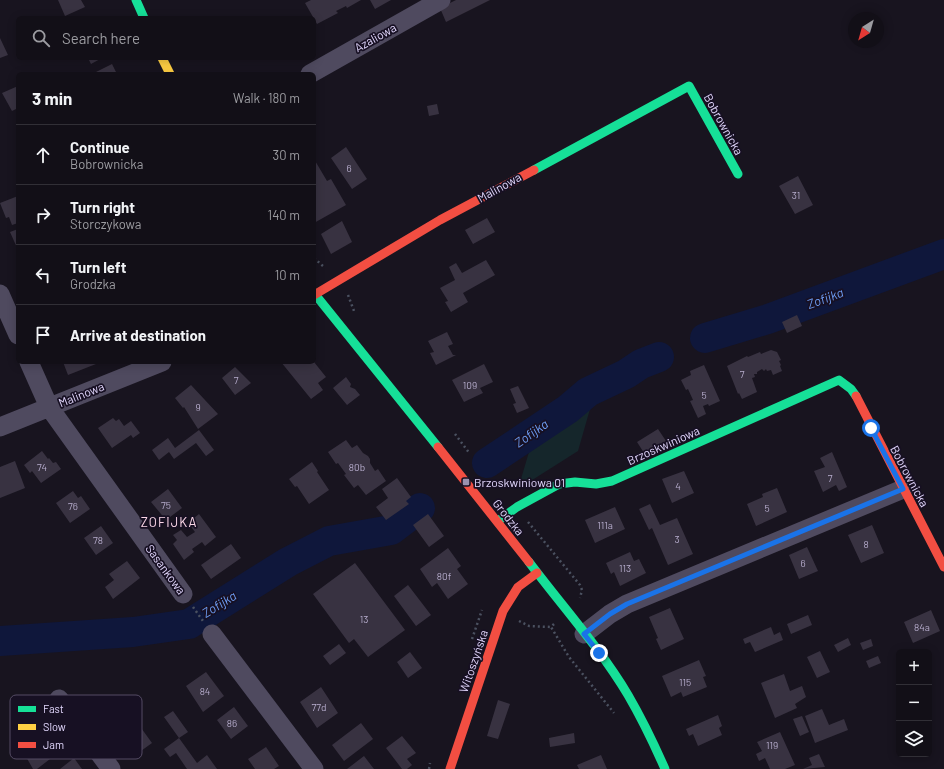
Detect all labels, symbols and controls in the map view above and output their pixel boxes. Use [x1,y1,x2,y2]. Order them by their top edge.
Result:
north arrow [848,12,884,48]
search box [16,16,316,60]
street label: Azaliowa [352,20,398,54]
icon: search [30,27,52,49]
text: Search here [62,29,140,47]
text: 3 min [32,88,72,108]
text: Walk · 180 m [233,90,300,106]
street label: Bobrownicka [701,91,747,157]
text: Continue [70,138,130,156]
icon: ahead [32,144,54,166]
text: 30 m [273,147,300,163]
text: Bobrownicka [70,156,143,172]
house number: 6 [346,162,352,174]
street label: Malinowa [475,169,523,205]
house number: 31 [792,189,800,201]
text: Turn right [70,198,135,216]
icon: right [32,204,54,226]
text: 140 m [268,207,300,223]
text: Storczykowa [70,216,141,232]
text: Turn left [70,258,126,276]
icon: left [32,264,54,286]
text: 10 m [275,267,300,283]
text: Grodzka [70,276,116,292]
water label: Zofijka [805,284,846,312]
icon: arrive [32,324,54,346]
text: Arrive at destination [70,326,206,344]
house number: 7 [740,368,745,380]
house number: 7 [234,374,239,386]
street label: Malinowa [56,379,106,409]
house number: 109 [463,379,477,391]
house number: 5 [701,389,707,401]
house number: 9 [195,401,201,413]
water label: Zofijka [511,416,551,450]
route start [862,419,880,437]
street label: Brzoskwiniowa [625,423,701,467]
street label: Bobrownicka [888,443,932,509]
house number: 74 [37,461,47,473]
house number: 80b [349,461,365,473]
house number: 7 [828,472,833,484]
place label: Brzoskwiniowa 01 [474,475,565,489]
marker: Brzoskwiniowa 01 [461,477,471,487]
house number: 4 [675,480,681,492]
street label: Grodzka [491,496,527,538]
house number: 75 [161,499,171,511]
house number: 76 [68,500,78,512]
house number: 5 [764,502,770,514]
district label: ZOFIJKA [141,514,197,530]
house number: 111a [597,519,613,531]
house number: 3 [674,533,680,545]
house number: 78 [93,534,103,546]
house number: 8 [863,538,869,550]
street label: Sasankowa [143,541,189,597]
house number: 6 [800,557,806,569]
house number: 113 [619,562,631,574]
house number: 80f [437,570,452,582]
water label: Zofijka [199,587,239,621]
house number: 13 [360,613,368,625]
house number: 84a [914,621,930,633]
street label: Witoszyńska [456,628,490,694]
route end [590,644,608,662]
map controls [896,649,932,757]
button: + [896,649,932,685]
house number: 115 [679,676,691,688]
house number: 84 [200,685,210,697]
button: − [896,685,932,721]
legend [10,695,142,759]
house number: 77d [312,701,326,713]
text: Fast [43,702,64,715]
house number: 86 [227,717,237,729]
text: Slow [43,720,66,733]
button: layers [896,721,932,757]
text: Jam [43,738,64,751]
house number: 119 [766,739,778,751]

